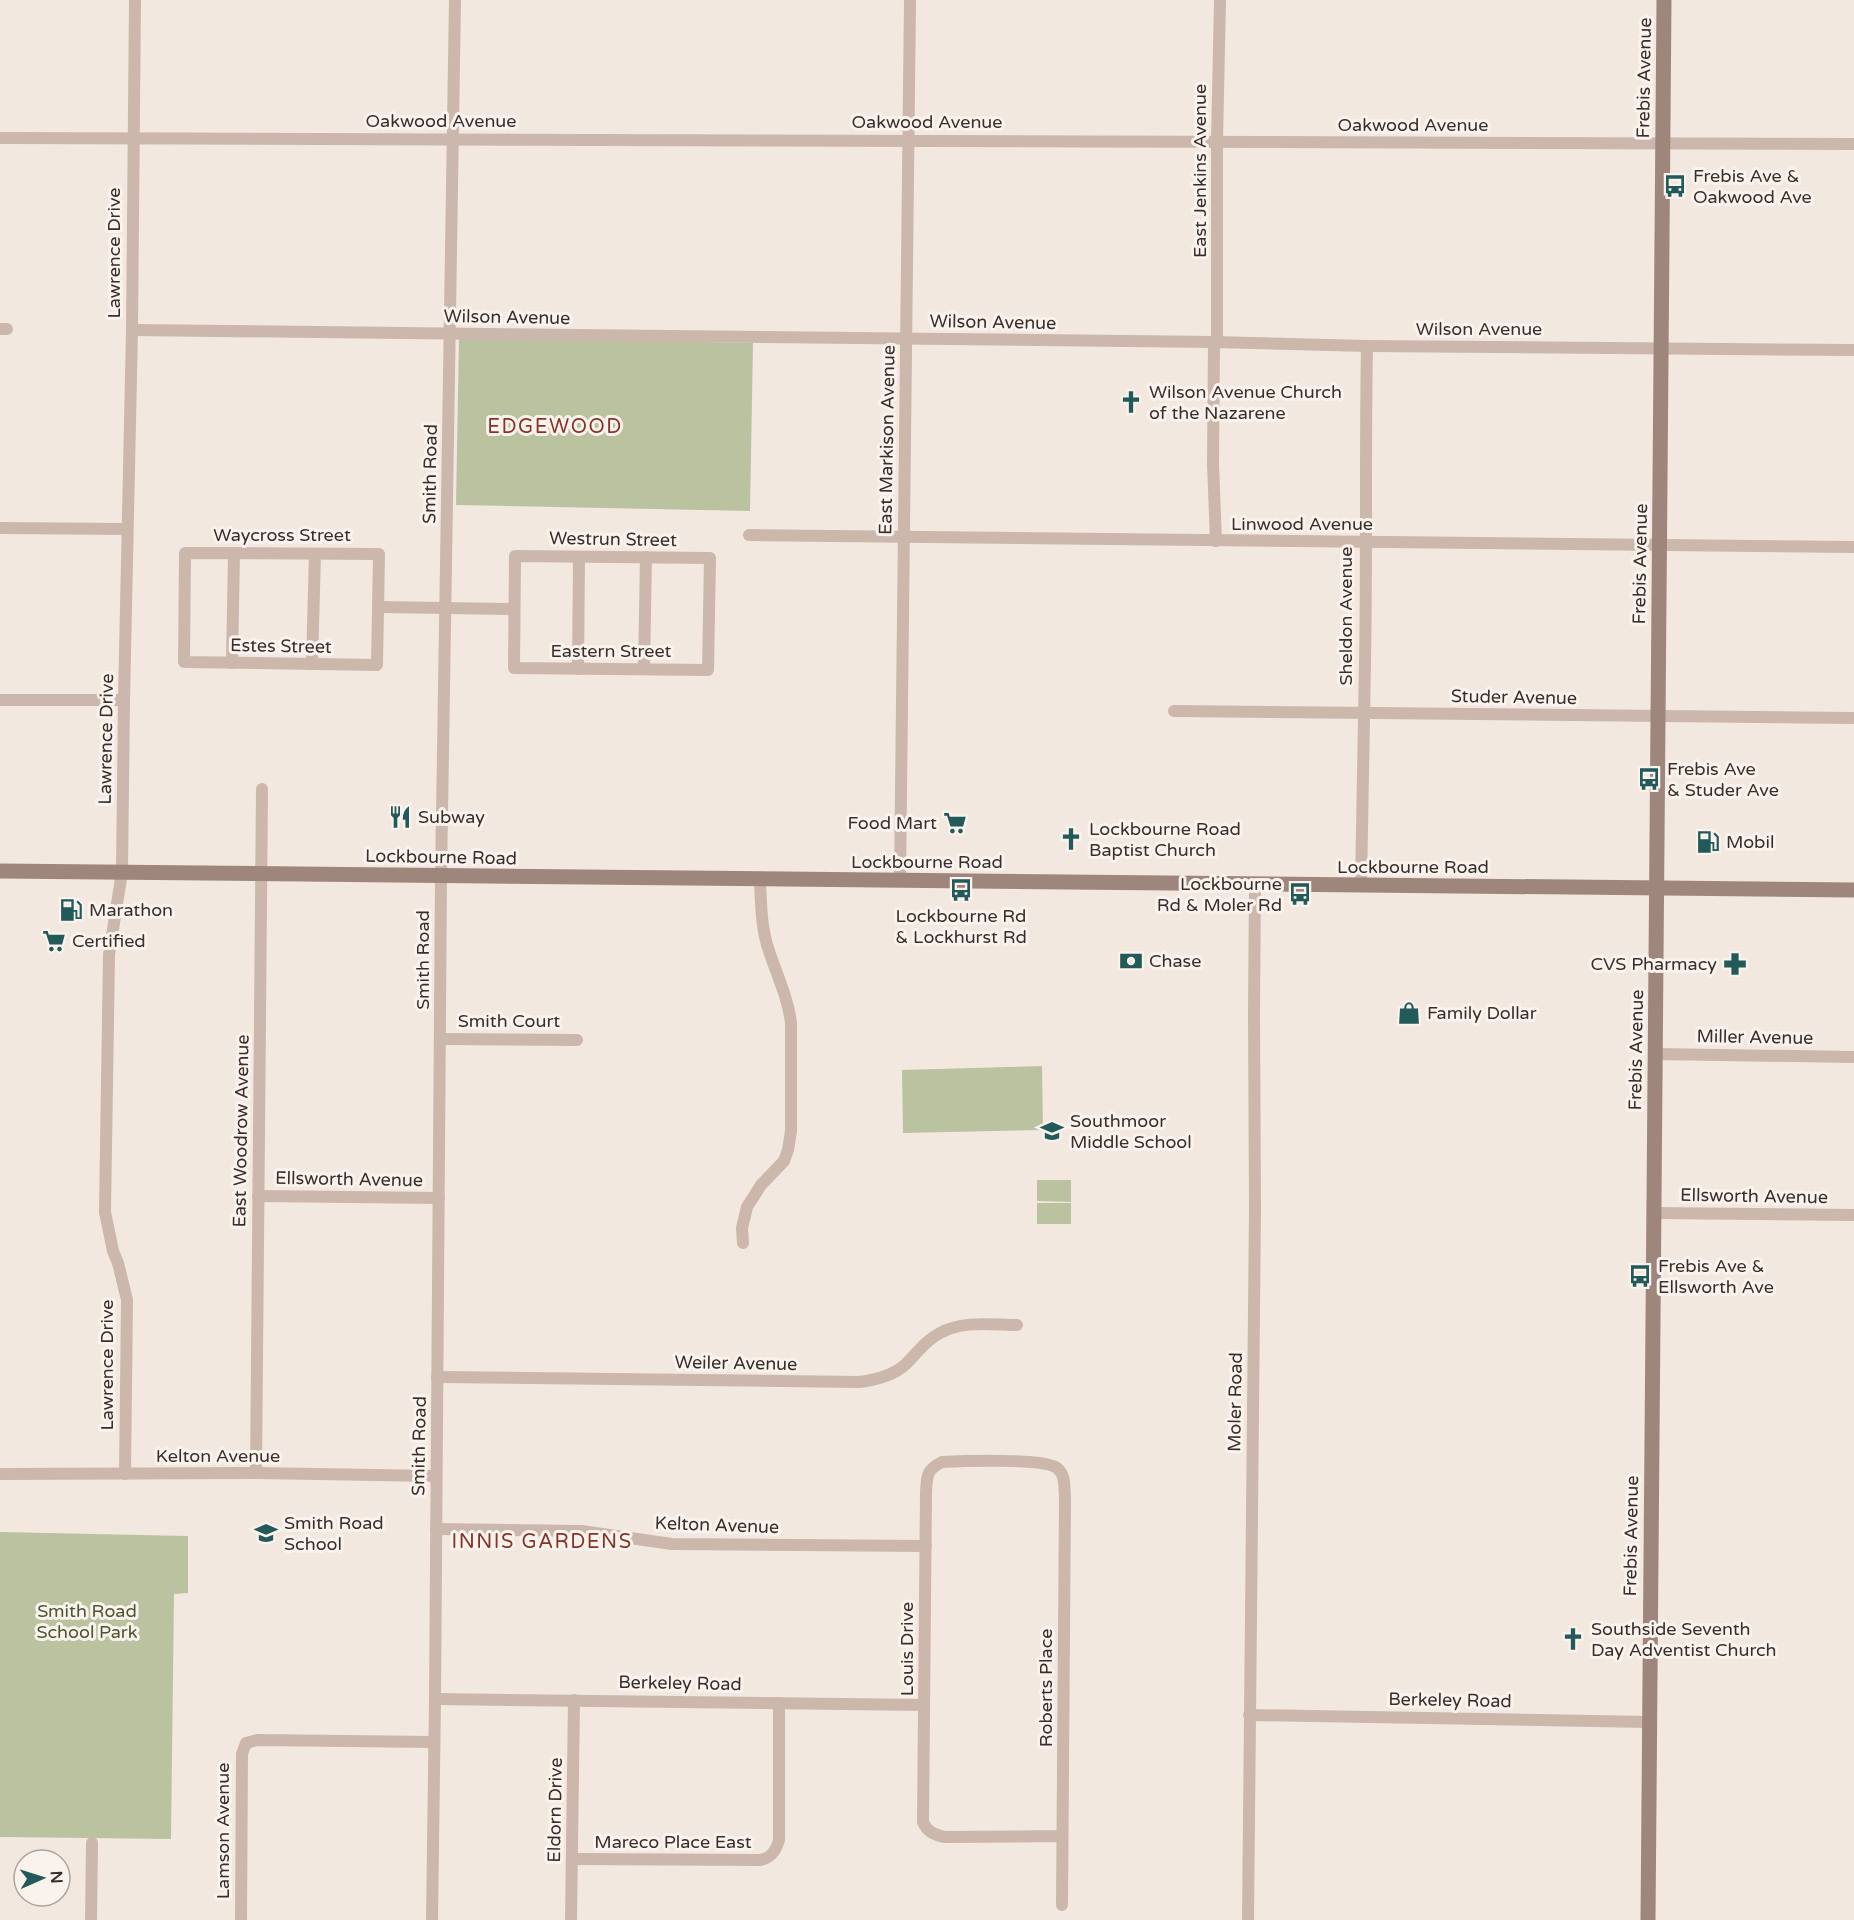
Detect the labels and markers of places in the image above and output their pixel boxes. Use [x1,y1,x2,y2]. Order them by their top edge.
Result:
place label: Frebis Ave & Oakwood Ave [1693,165,1812,208]
bus stop icon: Frebis Ave & Oakwood Ave [1662,173,1688,199]
place label: Wilson Avenue Church of the Nazarene [1149,381,1342,424]
church icon: Wilson Avenue Church of the Nazarene [1118,389,1144,415]
place label: Frebis Ave & Studer Ave [1667,758,1779,801]
bus stop icon: Frebis Ave & Studer Ave [1636,766,1662,792]
restaurant icon: Subway [387,804,413,830]
place label: Subway [418,806,485,828]
supermarket icon: Food Mart [942,810,968,836]
place label: Food Mart [848,812,937,834]
place label: Lockbourne Road Baptist Church [1089,818,1241,861]
church icon: Lockbourne Road Baptist Church [1058,826,1084,852]
fuel station icon: Mobil [1695,829,1721,855]
place label: Mobil [1726,831,1774,853]
place label: Lockbourne Rd & Moler Rd [1157,873,1282,916]
bus stop icon: Lockbourne Rd & Lockhurst Rd [948,877,974,903]
bus stop icon: Lockbourne Rd & Moler Rd [1287,881,1313,907]
fuel station icon: Marathon [58,897,84,923]
place label: Marathon [89,899,173,921]
place label: Lockbourne Rd & Lockhurst Rd [895,905,1027,948]
supermarket icon: Certified [41,928,67,954]
place label: Certified [72,930,146,952]
bank icon: Chase [1118,948,1144,974]
place label: Chase [1149,950,1201,972]
pharmacy icon: CVS Pharmacy [1722,951,1748,977]
place label: CVS Pharmacy [1590,953,1717,975]
shop icon: Family Dollar [1396,1000,1422,1026]
place label: Family Dollar [1427,1002,1537,1024]
place label: Southmoor Middle School [1070,1110,1192,1153]
school or university icon: Southmoor Middle School [1039,1118,1065,1144]
place label: Frebis Ave & Ellsworth Ave [1658,1255,1774,1298]
bus stop icon: Frebis Ave & Ellsworth Ave [1627,1263,1653,1289]
place label: Smith Road School [284,1512,384,1555]
school or university icon: Smith Road School [253,1520,279,1546]
place label: Southside Seventh Day Adventist Church [1591,1618,1777,1661]
church icon: Southside Seventh Day Adventist Church [1560,1626,1586,1652]

